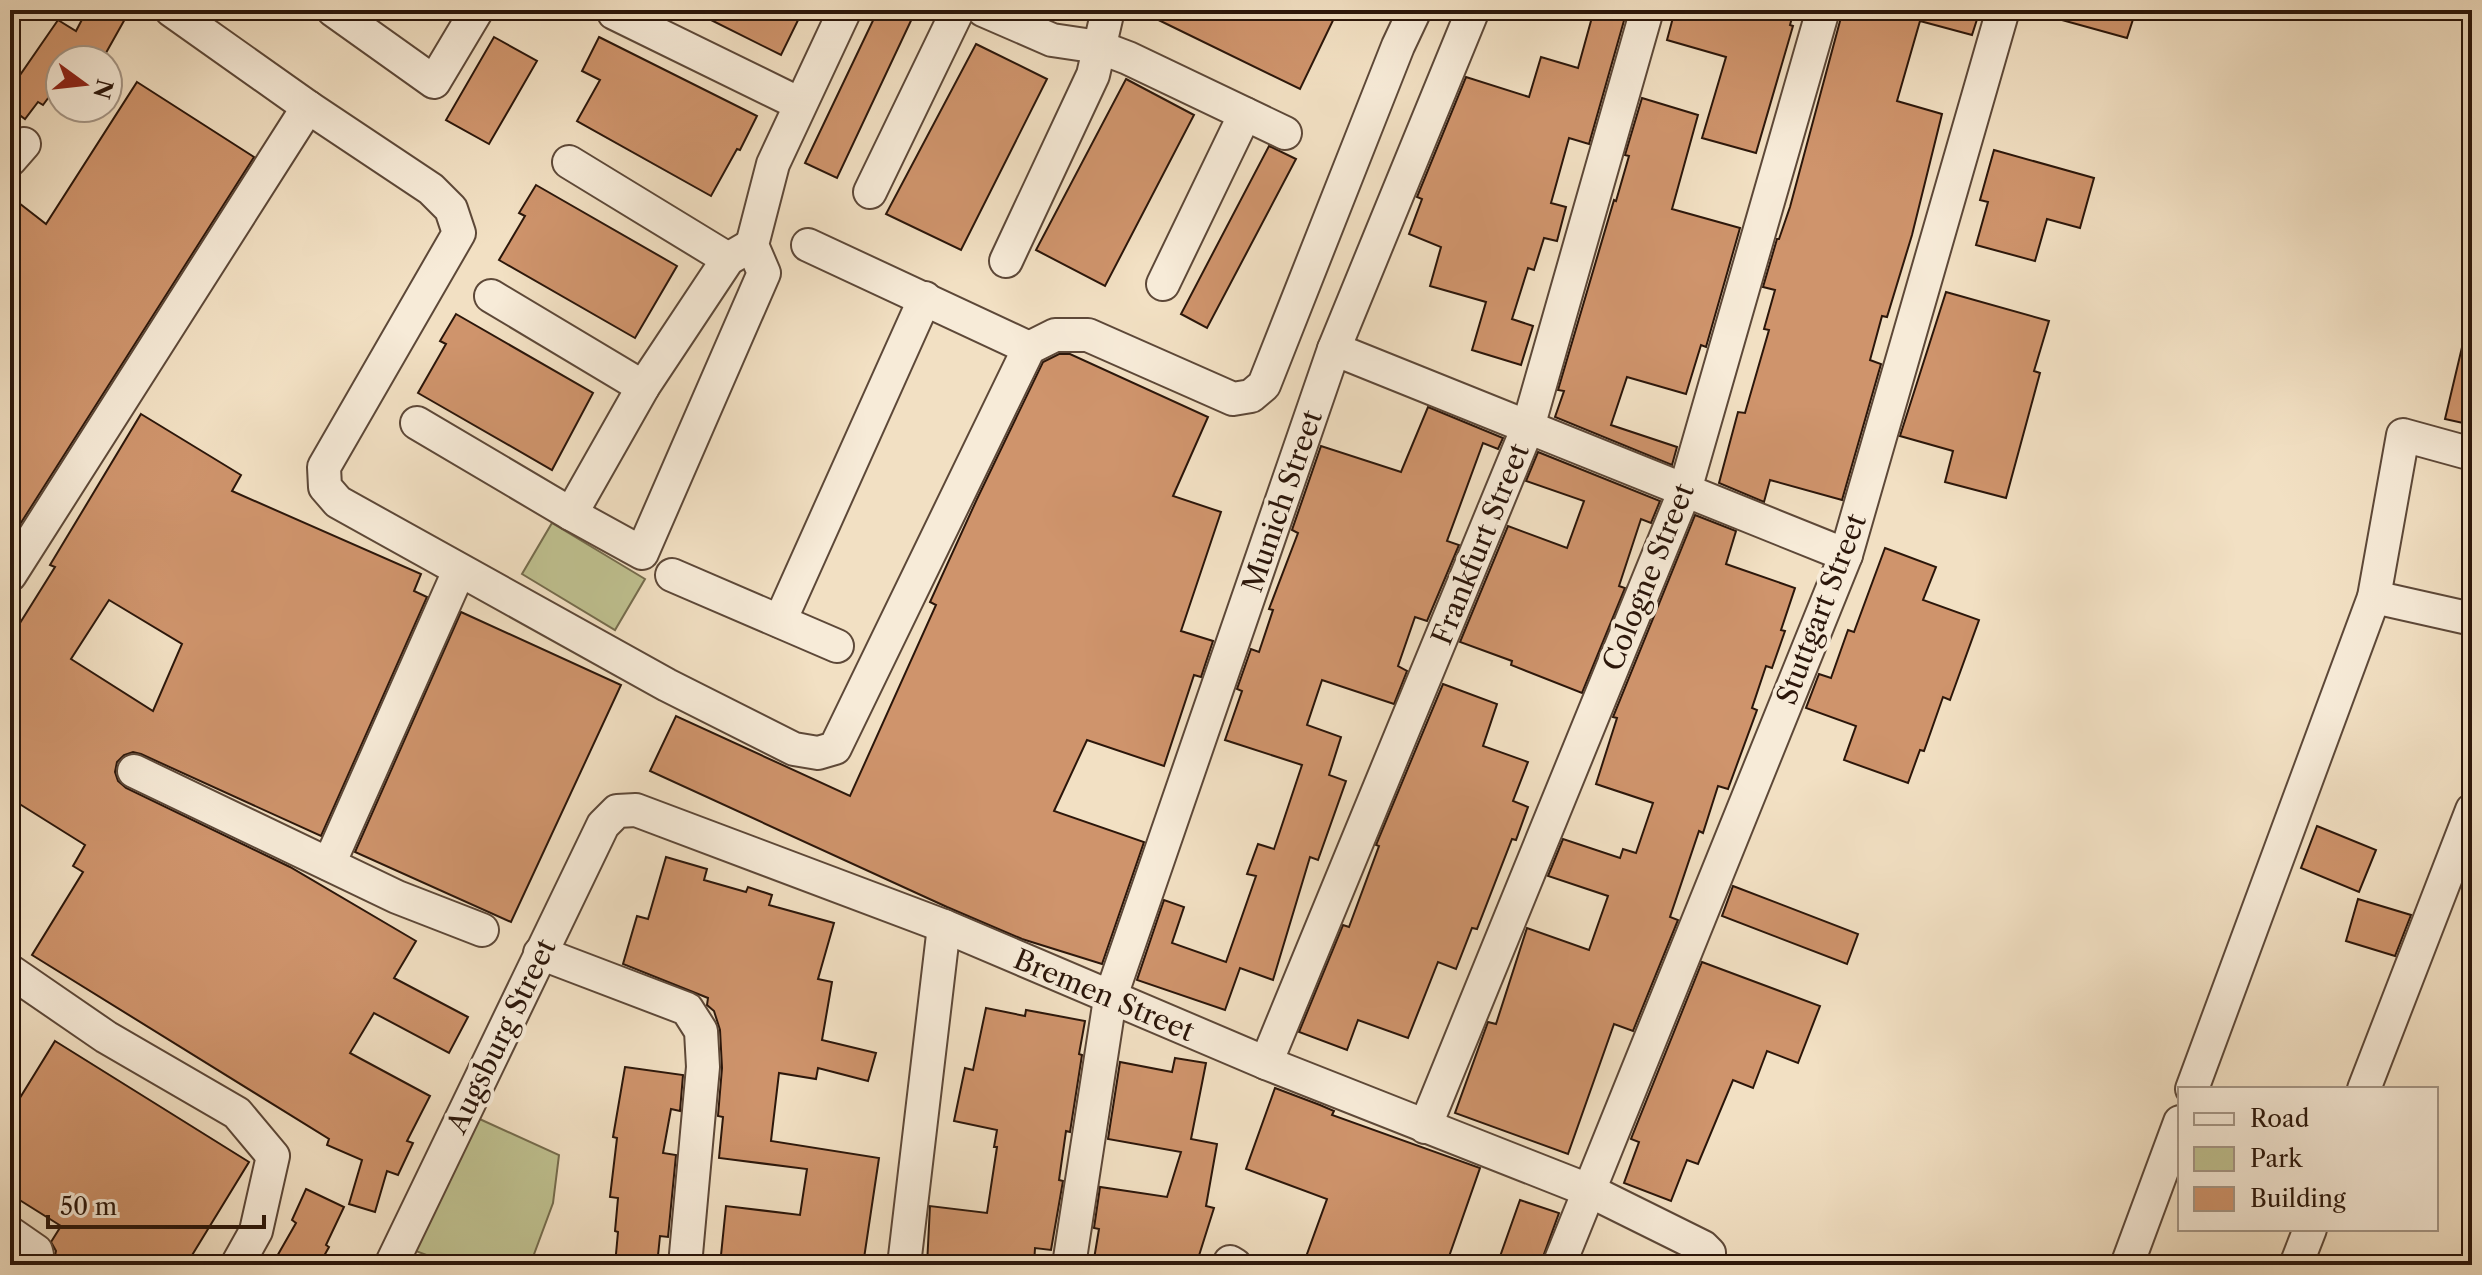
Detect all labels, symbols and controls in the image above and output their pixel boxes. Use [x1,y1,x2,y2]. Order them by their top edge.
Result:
north arrow [44,44,124,124]
text: N [87,76,118,102]
street label: Munich Street [1235,405,1329,596]
street label: Frankfurt Street [1424,438,1536,650]
street label: Cologne Street [1595,478,1701,676]
street label: Stuttgart Street [1769,509,1873,709]
street label: Augsburg Street [439,933,563,1140]
street label: Bremen Street [1009,942,1199,1048]
legend [2178,1087,2438,1231]
text: Road [2250,1104,2310,1133]
text: Park [2250,1144,2303,1173]
scale bar [48,1179,264,1229]
text: Building [2250,1184,2346,1213]
text: 50 m [60,1192,117,1221]

